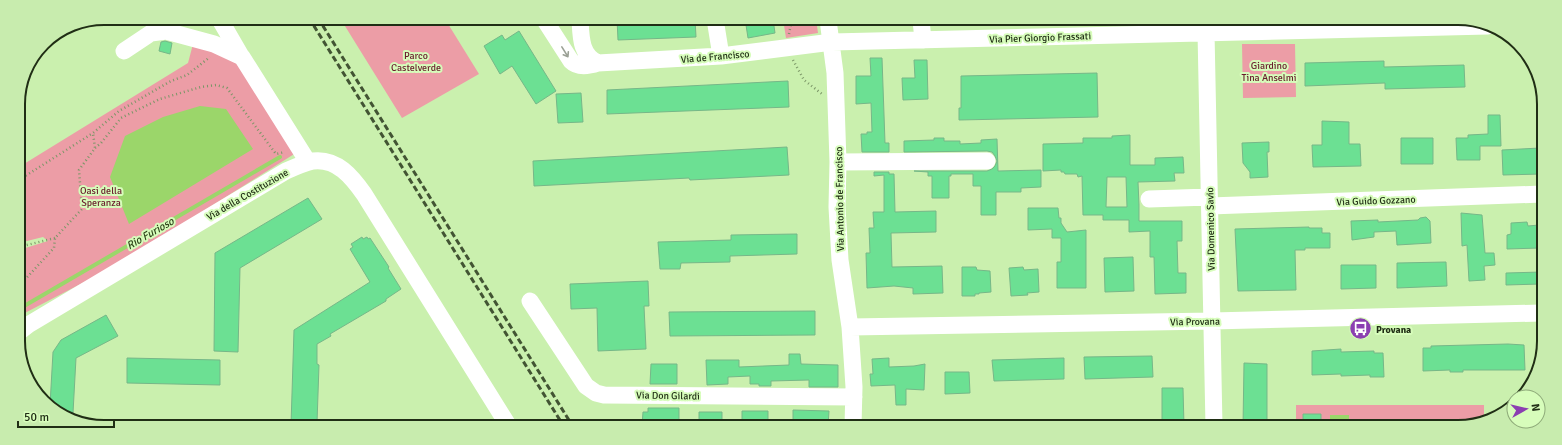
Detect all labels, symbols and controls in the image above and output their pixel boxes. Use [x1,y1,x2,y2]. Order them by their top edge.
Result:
street label: Via Pier Giorgio Frassati [989,30,1091,46]
one-way arrow [561,46,569,57]
street label: Via de Francisco [680,48,750,66]
park label: Parco Castelverde [391,50,441,74]
park label: Giardino Tina Anselmi [1242,60,1296,84]
street label: Via Antonio de Francisco [833,146,847,252]
street label: Via della Costituzione [204,167,291,223]
park label: Oasi della Speranza [80,185,122,209]
street label: Via Domenico Savio [1204,187,1218,271]
street label: Via Guido Gozzano [1336,194,1416,208]
water label: Rio Furioso [124,214,177,252]
street label: Via Provana [1170,316,1220,328]
bus stop icon: Provana [1347,316,1373,342]
place label: Provana [1376,324,1411,336]
street label: Via Don Gilardi [636,389,700,403]
north arrow [1506,389,1546,429]
scale bar [18,403,114,429]
text: N [1528,403,1542,412]
text: 50 m [24,410,49,425]

